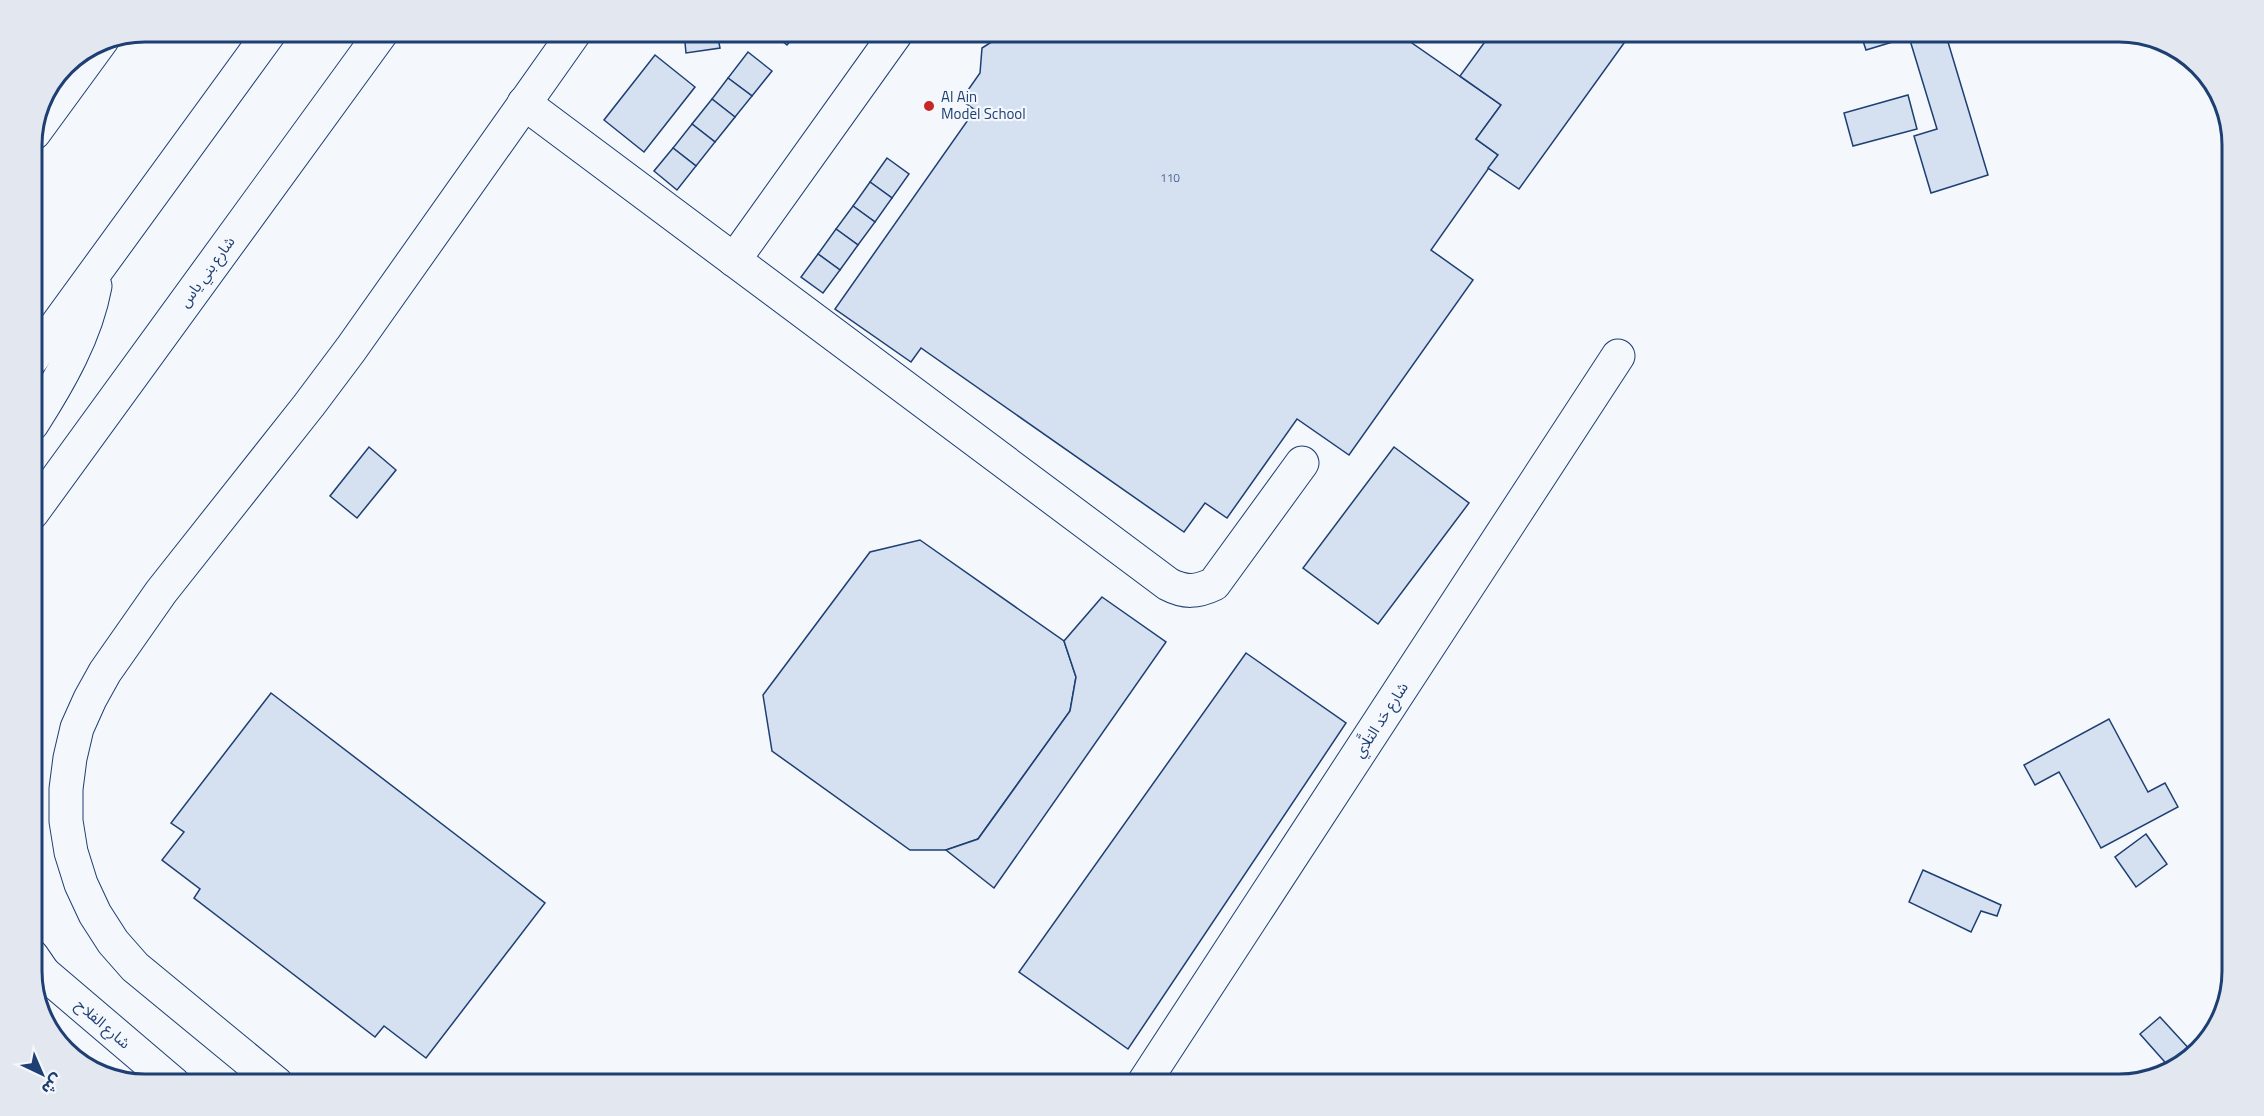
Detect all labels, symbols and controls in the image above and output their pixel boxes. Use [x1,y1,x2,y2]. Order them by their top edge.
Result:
place label: Al Ain Model School [941,85,1026,125]
marker: Al Ain Model School [922,99,936,113]
house number: 110 [1160,168,1180,187]
street label: شارع بني ياس [173,231,241,313]
street label: شارع حَد التلَّاي [1347,677,1415,763]
street label: شارع الفلاح [70,993,136,1055]
north arrow [12,1044,72,1104]
text: ش [36,1069,69,1101]

